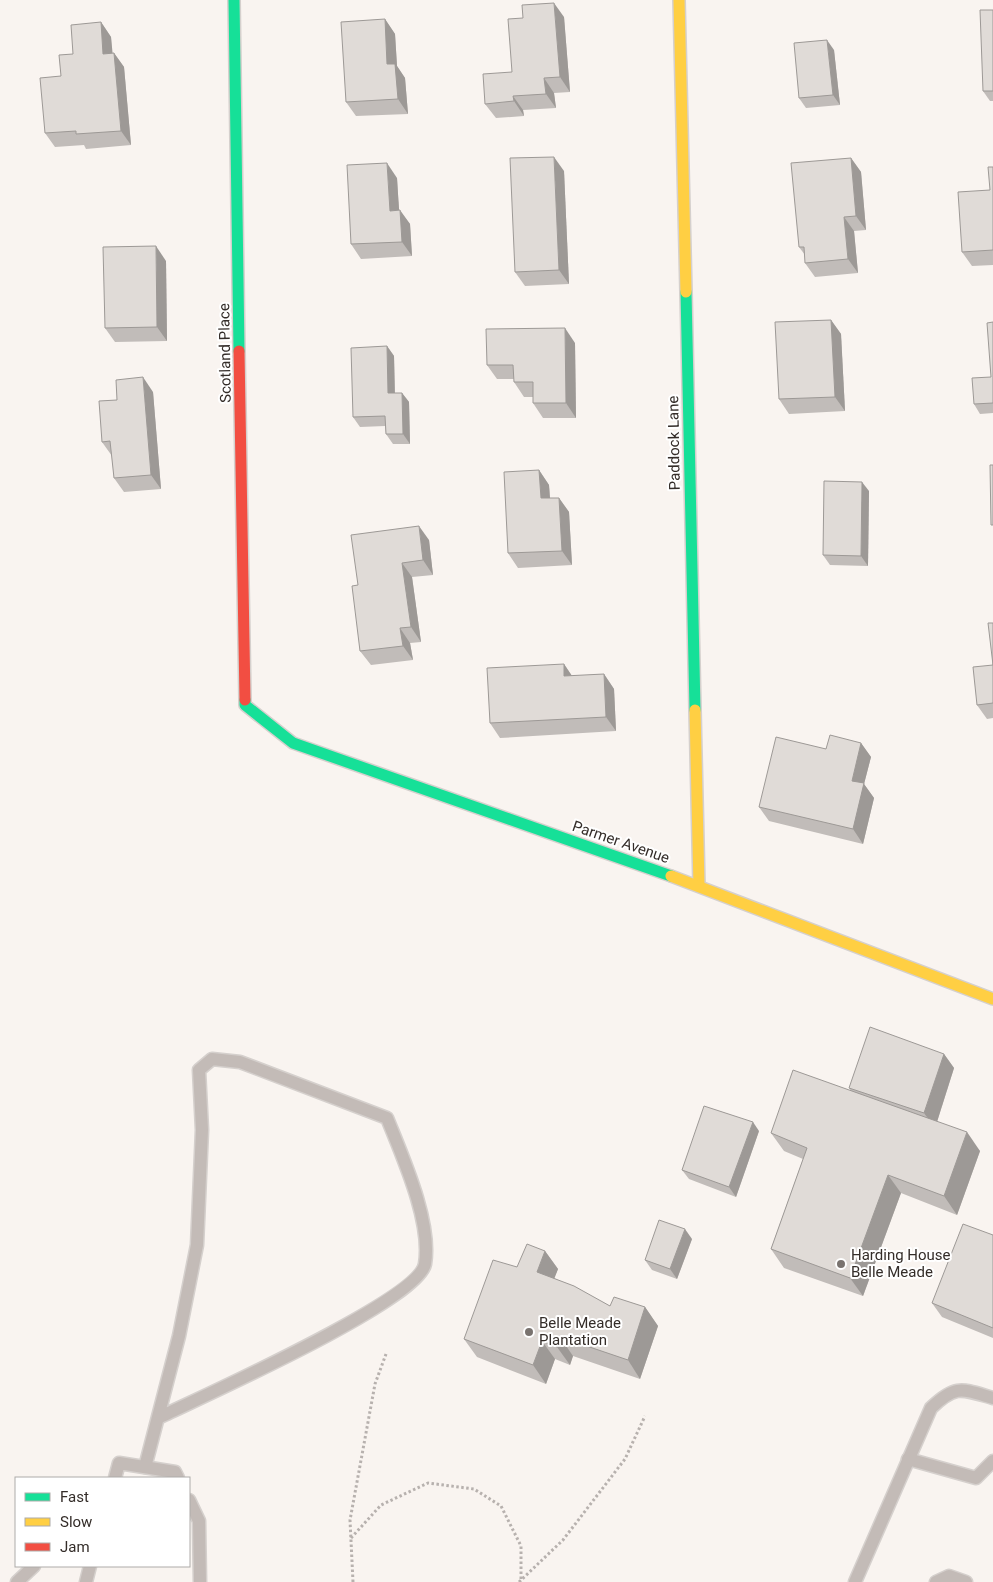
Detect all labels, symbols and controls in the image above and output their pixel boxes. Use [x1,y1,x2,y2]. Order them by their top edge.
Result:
street label: Scotland Place [215,303,235,403]
street label: Paddock Lane [664,395,684,490]
street label: Parmer Avenue [570,817,672,867]
place label: Harding House Belle Meade [851,1246,951,1281]
marker: Harding House Belle Meade [835,1258,847,1270]
place label: Belle Meade Plantation [539,1314,621,1349]
marker: Belle Meade Plantation [523,1326,535,1338]
legend [15,1477,190,1567]
text: Fast [60,1488,89,1506]
text: Slow [60,1513,92,1531]
text: Jam [60,1538,90,1556]

